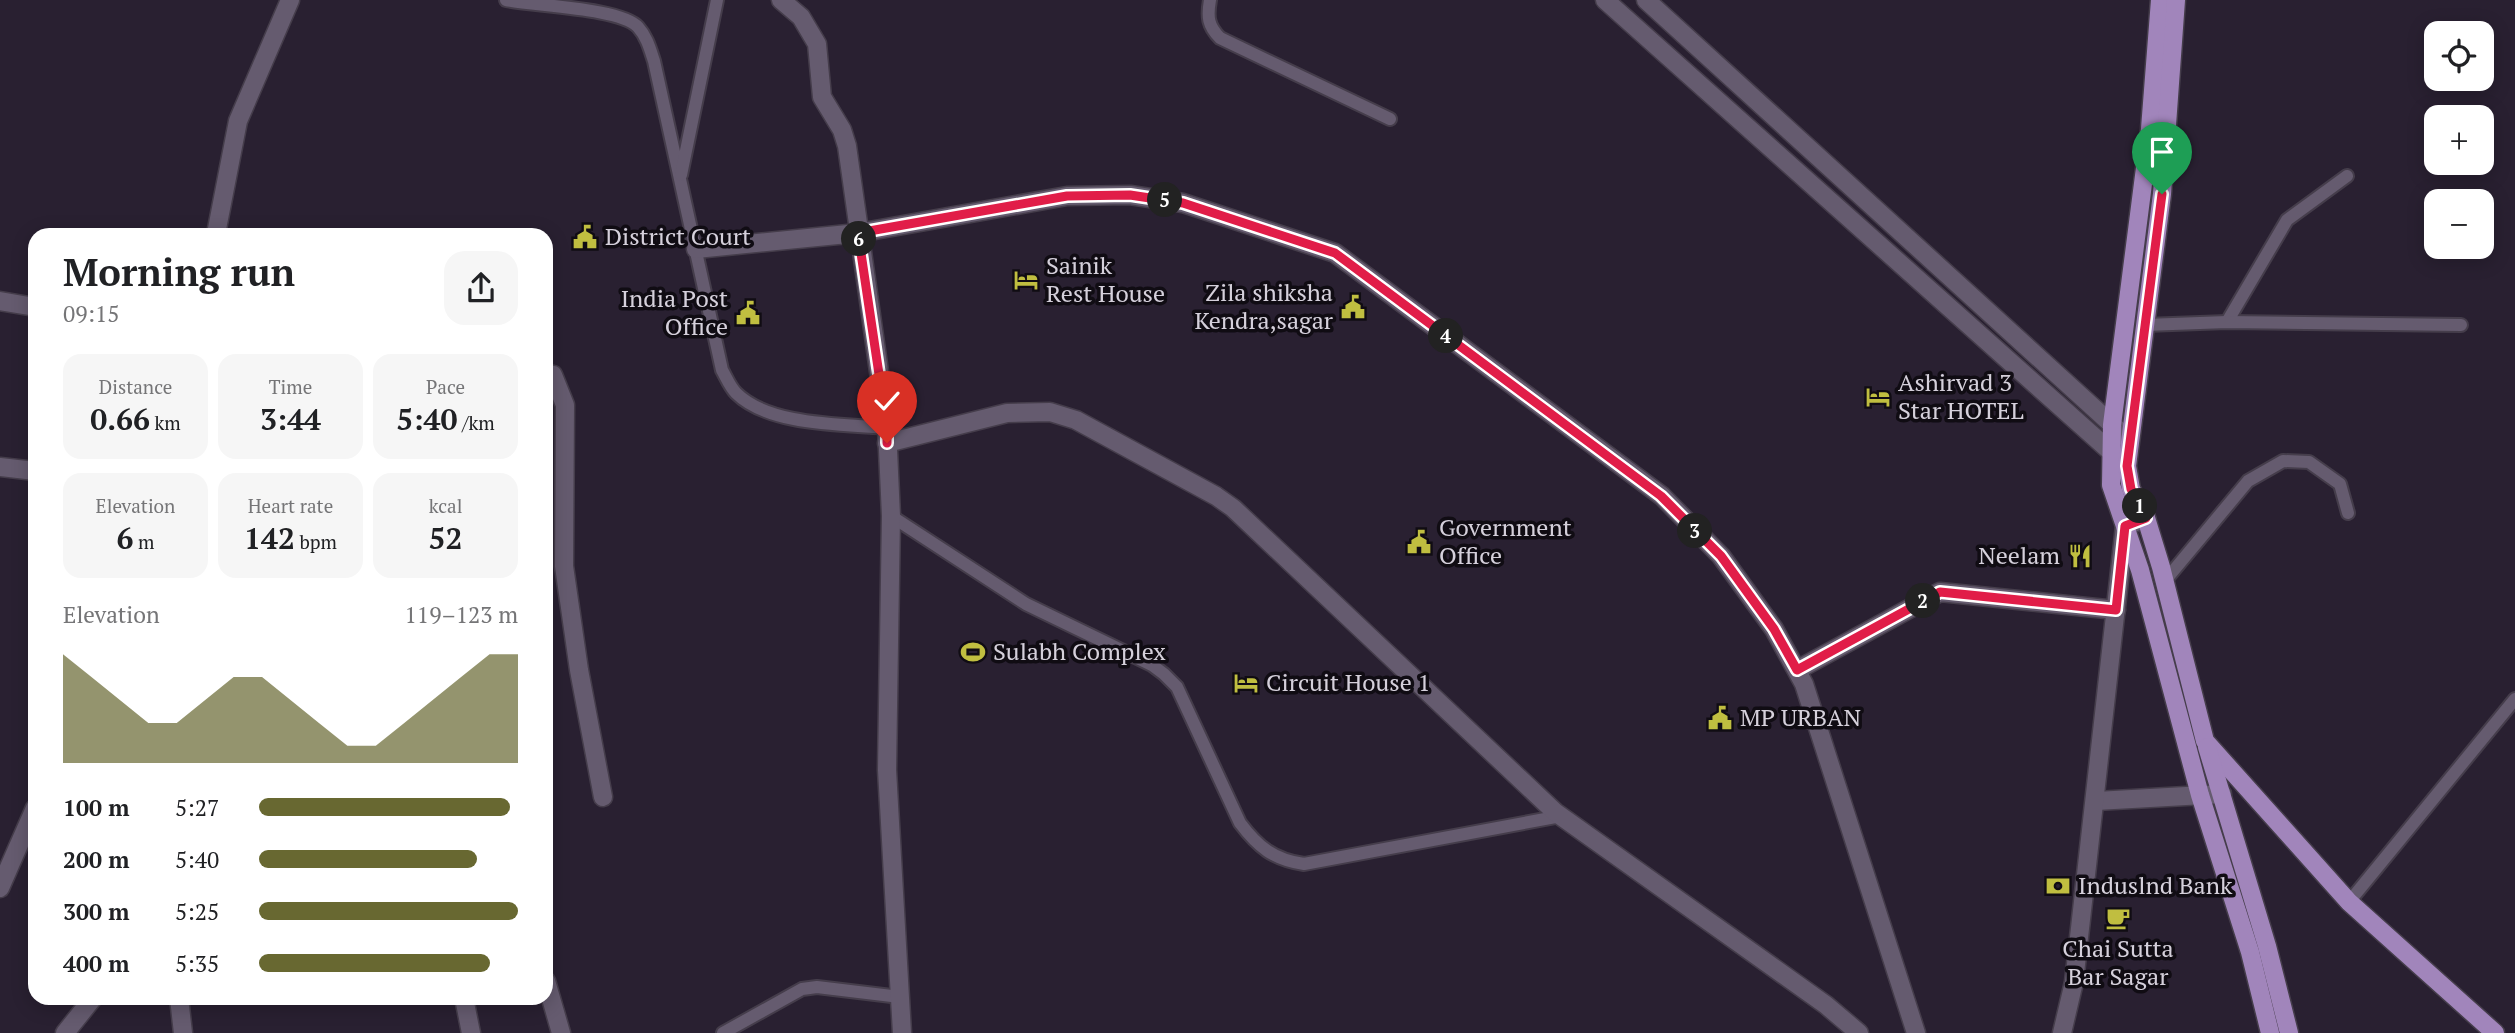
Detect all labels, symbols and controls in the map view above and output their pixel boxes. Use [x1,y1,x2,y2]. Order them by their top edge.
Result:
map controls [2424,21,2494,259]
button: locate [2424,21,2494,91]
button: + [2424,105,2494,175]
pin [2132,122,2192,194]
icon: arrive [2143,133,2181,171]
pin: 5 [1148,182,1182,218]
text: 5 [1159,187,1170,212]
button: − [2424,189,2494,259]
place label: District Court [605,220,751,252]
pin: 6 [842,222,876,256]
public building icon: District Court [571,223,599,251]
text: 6 [853,226,864,251]
text: Morning run [63,247,295,297]
place label: Sainik Rest House [1046,249,1165,309]
button: share [444,251,518,325]
hotel icon: Sainik Rest House [1012,266,1040,294]
place label: Zila shiksha Kendra,sagar [1194,276,1334,336]
place label: India Post Office [621,282,728,342]
public building icon: Zila shiksha Kendra,sagar [1339,293,1367,321]
text: 09:15 [63,298,120,329]
public building icon: India Post Office [734,299,762,327]
pin: 4 [1428,318,1464,354]
text: 4 [1440,323,1451,348]
place label: Ashirvad 3 Star HOTEL [1898,366,2024,426]
pin [857,371,917,443]
text: Distance [99,374,172,399]
text: Time [269,374,312,399]
text: Pace [426,374,465,399]
icon: check [868,382,906,420]
hotel icon: Ashirvad 3 Star HOTEL [1864,383,1892,411]
text: 0.66 [90,399,150,439]
text: 3:44 [260,399,321,439]
text: 5:40 [396,399,457,439]
text: km [150,410,181,435]
text: /km [457,410,495,435]
pin: 1 [2122,489,2158,524]
text: Elevation [96,493,175,518]
text: Heart rate [248,493,333,518]
text: kcal [429,493,462,518]
text: 1 [2134,493,2145,518]
place label: Government Office [1439,511,1572,571]
pin: 3 [1678,514,1712,548]
text: 6 [117,518,133,558]
text: 142 [244,518,295,558]
text: 52 [429,518,462,558]
text: 3 [1689,518,1700,543]
public building icon: Government Office [1405,528,1433,556]
text: m [133,529,154,554]
text: bpm [295,529,337,554]
place label: Neelam [1978,539,2060,571]
restaurant icon: Neelam [2066,542,2094,570]
pin: 2 [1906,584,1940,618]
text: 2 [1917,588,1928,613]
text: Elevation [63,599,160,630]
text: 119–123 m [405,599,518,630]
place label: Sulabh Complex [993,635,1166,667]
sports icon: Sulabh Complex [959,638,987,666]
place label: Circuit House 1 [1266,666,1430,698]
hotel icon: Circuit House 1 [1232,669,1260,697]
place label: MP URBAN [1740,701,1861,733]
public building icon: MP URBAN [1706,704,1734,732]
text: 100 m [63,792,129,823]
text: 5:27 [175,792,219,823]
text: 200 m [63,844,129,875]
text: 5:40 [175,844,219,875]
place label: Induslnd Bank [2078,869,2233,901]
bank icon: Induslnd Bank [2044,872,2072,900]
text: 300 m [63,896,129,927]
text: 5:25 [175,896,219,927]
cafe icon: Chai Sutta Bar Sagar [2104,904,2132,932]
place label: Chai Sutta Bar Sagar [2062,932,2174,992]
text: 400 m [63,948,129,979]
text: 5:35 [175,948,219,979]

